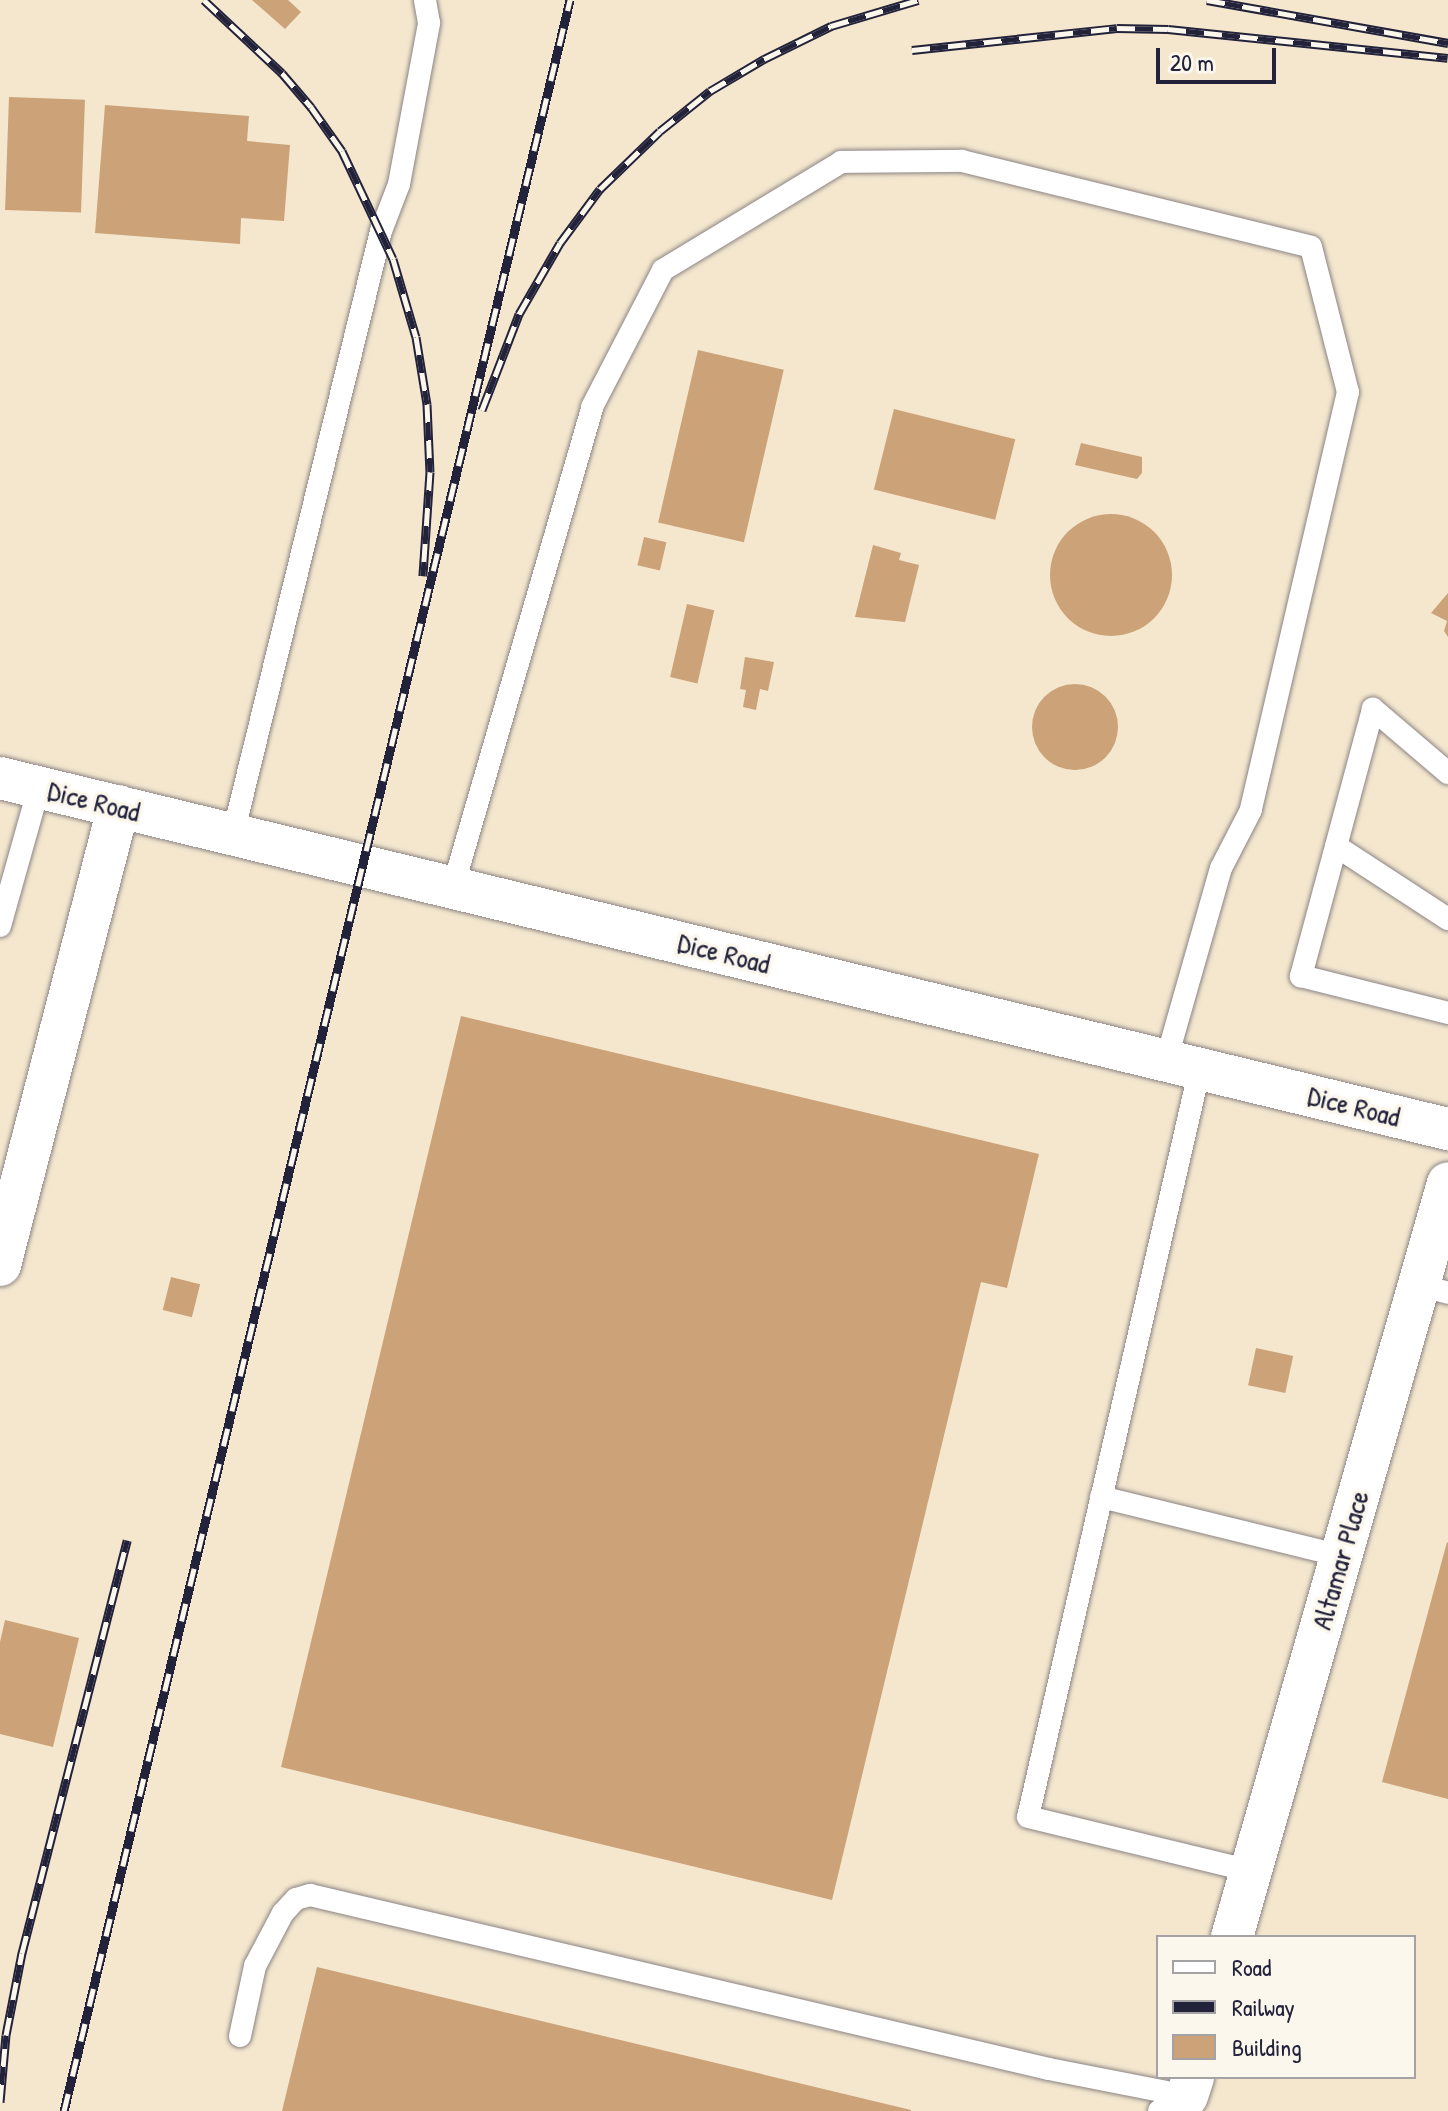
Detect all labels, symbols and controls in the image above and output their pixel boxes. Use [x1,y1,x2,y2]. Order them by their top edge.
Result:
scale bar [1160,32,1280,82]
text: 20 m [1170,46,1214,78]
street label: Dice Road [44,773,144,829]
street label: Dice Road [674,925,774,981]
street label: Dice Road [1304,1078,1404,1134]
street label: Altamar Place [1304,1487,1376,1633]
legend [1156,1935,1416,2079]
text: Road [1232,1951,1271,1983]
text: Railway [1232,1991,1295,2023]
text: Building [1232,2031,1302,2063]

